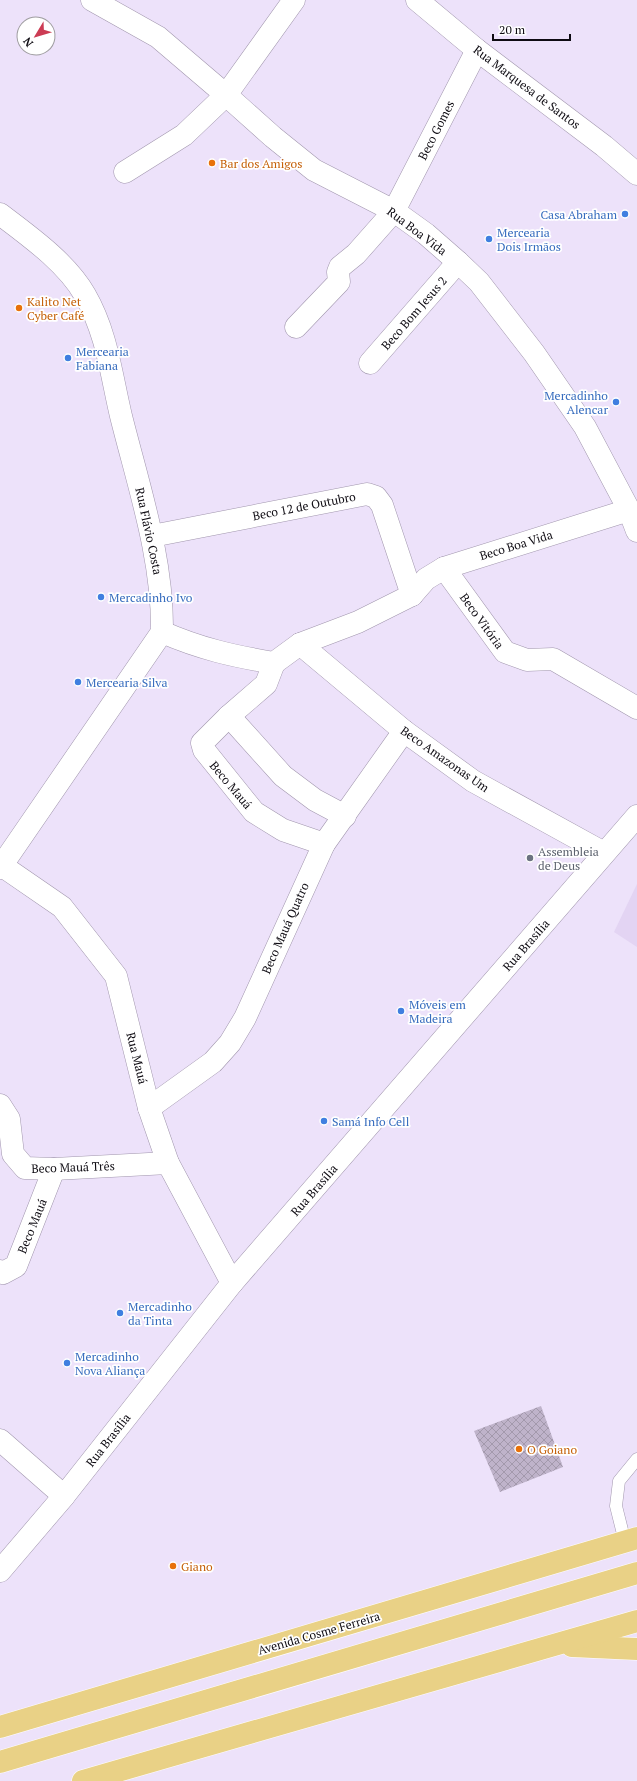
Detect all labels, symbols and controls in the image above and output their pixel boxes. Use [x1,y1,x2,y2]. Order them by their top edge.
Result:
north arrow [16,16,56,56]
scale bar [493,16,570,42]
text: 20 m [499,22,526,37]
text: N [20,34,36,50]
street label: Rua Marquesa de Santos [471,42,583,132]
street label: Beco Gomes [415,98,457,162]
place label: Bar dos Amigos [220,156,302,171]
marker: Bar dos Amigos [207,158,217,168]
street label: Rua Boa Vida [384,204,450,258]
place label: Casa Abraham [540,207,618,222]
marker: Casa Abraham [620,209,630,219]
place label: Mercearia Dois Irmãos [497,225,561,254]
marker: Mercearia Dois Irmãos [484,234,494,244]
street label: Beco Bom Jesus 2 [378,273,450,353]
place label: Kalito Net Cyber Café [27,294,84,323]
marker: Kalito Net Cyber Café [14,303,24,313]
place label: Mercearia Fabiana [76,344,129,373]
marker: Mercearia Fabiana [63,353,73,363]
place label: Mercadinho Alencar [544,388,608,417]
marker: Mercadinho Alencar [611,397,621,407]
street label: Rua Flávio Costa [132,486,166,576]
street label: Beco 12 de Outubro [251,489,357,523]
street label: Beco Boa Vida [478,527,554,563]
place label: Mercadinho Ivo [109,590,193,605]
street label: Beco Vitória [457,590,507,652]
marker: Mercadinho Ivo [96,592,106,602]
place label: Mercearia Silva [86,675,168,690]
marker: Mercearia Silva [73,677,83,687]
street label: Beco Amazonas Um [398,723,493,796]
street label: Beco Mauá [207,758,255,812]
place label: Assembleia de Deus [538,844,599,873]
marker: Assembleia de Deus [525,853,535,863]
street label: Beco Mauá Quatro [258,880,312,976]
street label: Rua Brasília [499,916,553,974]
place label: Móveis em Madeira [409,997,466,1026]
marker: Móveis em Madeira [396,1006,406,1016]
street label: Rua Mauá [123,1031,151,1085]
place label: Samá Info Cell [332,1114,410,1129]
marker: Samá Info Cell [319,1116,329,1126]
street label: Beco Mauá Três [31,1158,115,1176]
street label: Rua Brasília [287,1161,341,1219]
street label: Beco Mauá [14,1196,50,1256]
place label: Mercadinho da Tinta [128,1299,192,1328]
marker: Mercadinho da Tinta [115,1308,125,1318]
place label: Mercadinho Nova Aliança [75,1349,145,1378]
marker: Mercadinho Nova Aliança [62,1358,72,1368]
street label: Rua Brasília [82,1410,134,1470]
place label: O Goiano [527,1442,577,1457]
marker: O Goiano [514,1444,524,1454]
place label: Giano [181,1559,213,1574]
marker: Giano [168,1561,178,1571]
street label: Avenida Cosme Ferreira [256,1608,382,1658]

